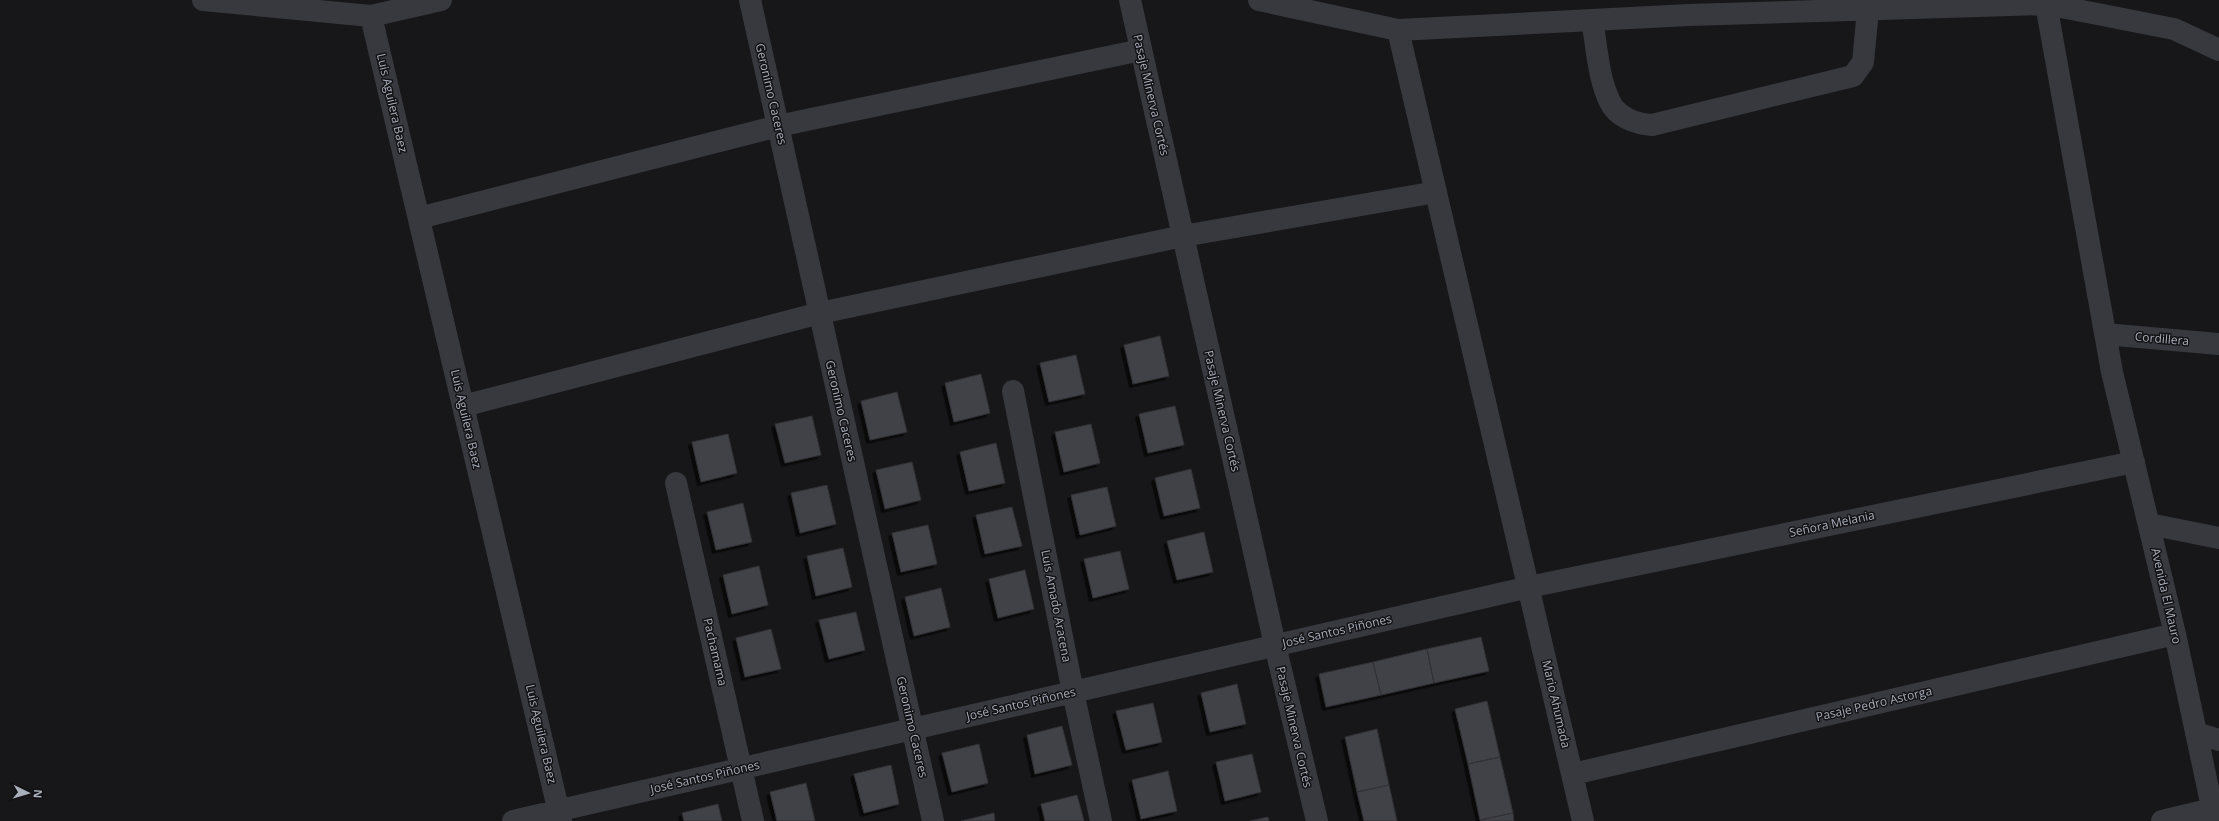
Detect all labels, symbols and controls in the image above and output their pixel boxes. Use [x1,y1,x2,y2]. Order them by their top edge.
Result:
street label: Pasaje Minerva Cortés [1129,32,1174,158]
street label: Geronimo Caceres [752,42,791,146]
street label: Luis Aguilera Baez [373,52,412,154]
street label: Cordillera [2134,328,2190,349]
street label: Pasaje Minerva Cortés [1200,348,1245,474]
street label: Geronimo Caceres [822,359,861,463]
street label: Luis Aguilera Baez [447,368,486,470]
street label: Señora Melania [1788,506,1876,541]
street label: Avenida El Mauro [2147,546,2186,645]
street label: Luis Amado Aracena [1037,548,1076,664]
street label: José Santos Piñones [1280,610,1393,652]
street label: Pachamama [699,616,732,688]
street label: Mario Ahumada [1538,658,1575,750]
street label: Pasaje Minerva Cortés [1272,664,1317,790]
street label: Geronimo Caceres [893,675,932,779]
street label: Pasaje Pedro Astorga [1814,682,1934,725]
street label: Luis Aguilera Baez [522,683,561,785]
street label: José Santos Piñones [964,683,1077,725]
street label: José Santos Piñones [648,756,761,798]
north arrow [8,773,48,813]
text: N [31,789,46,799]

